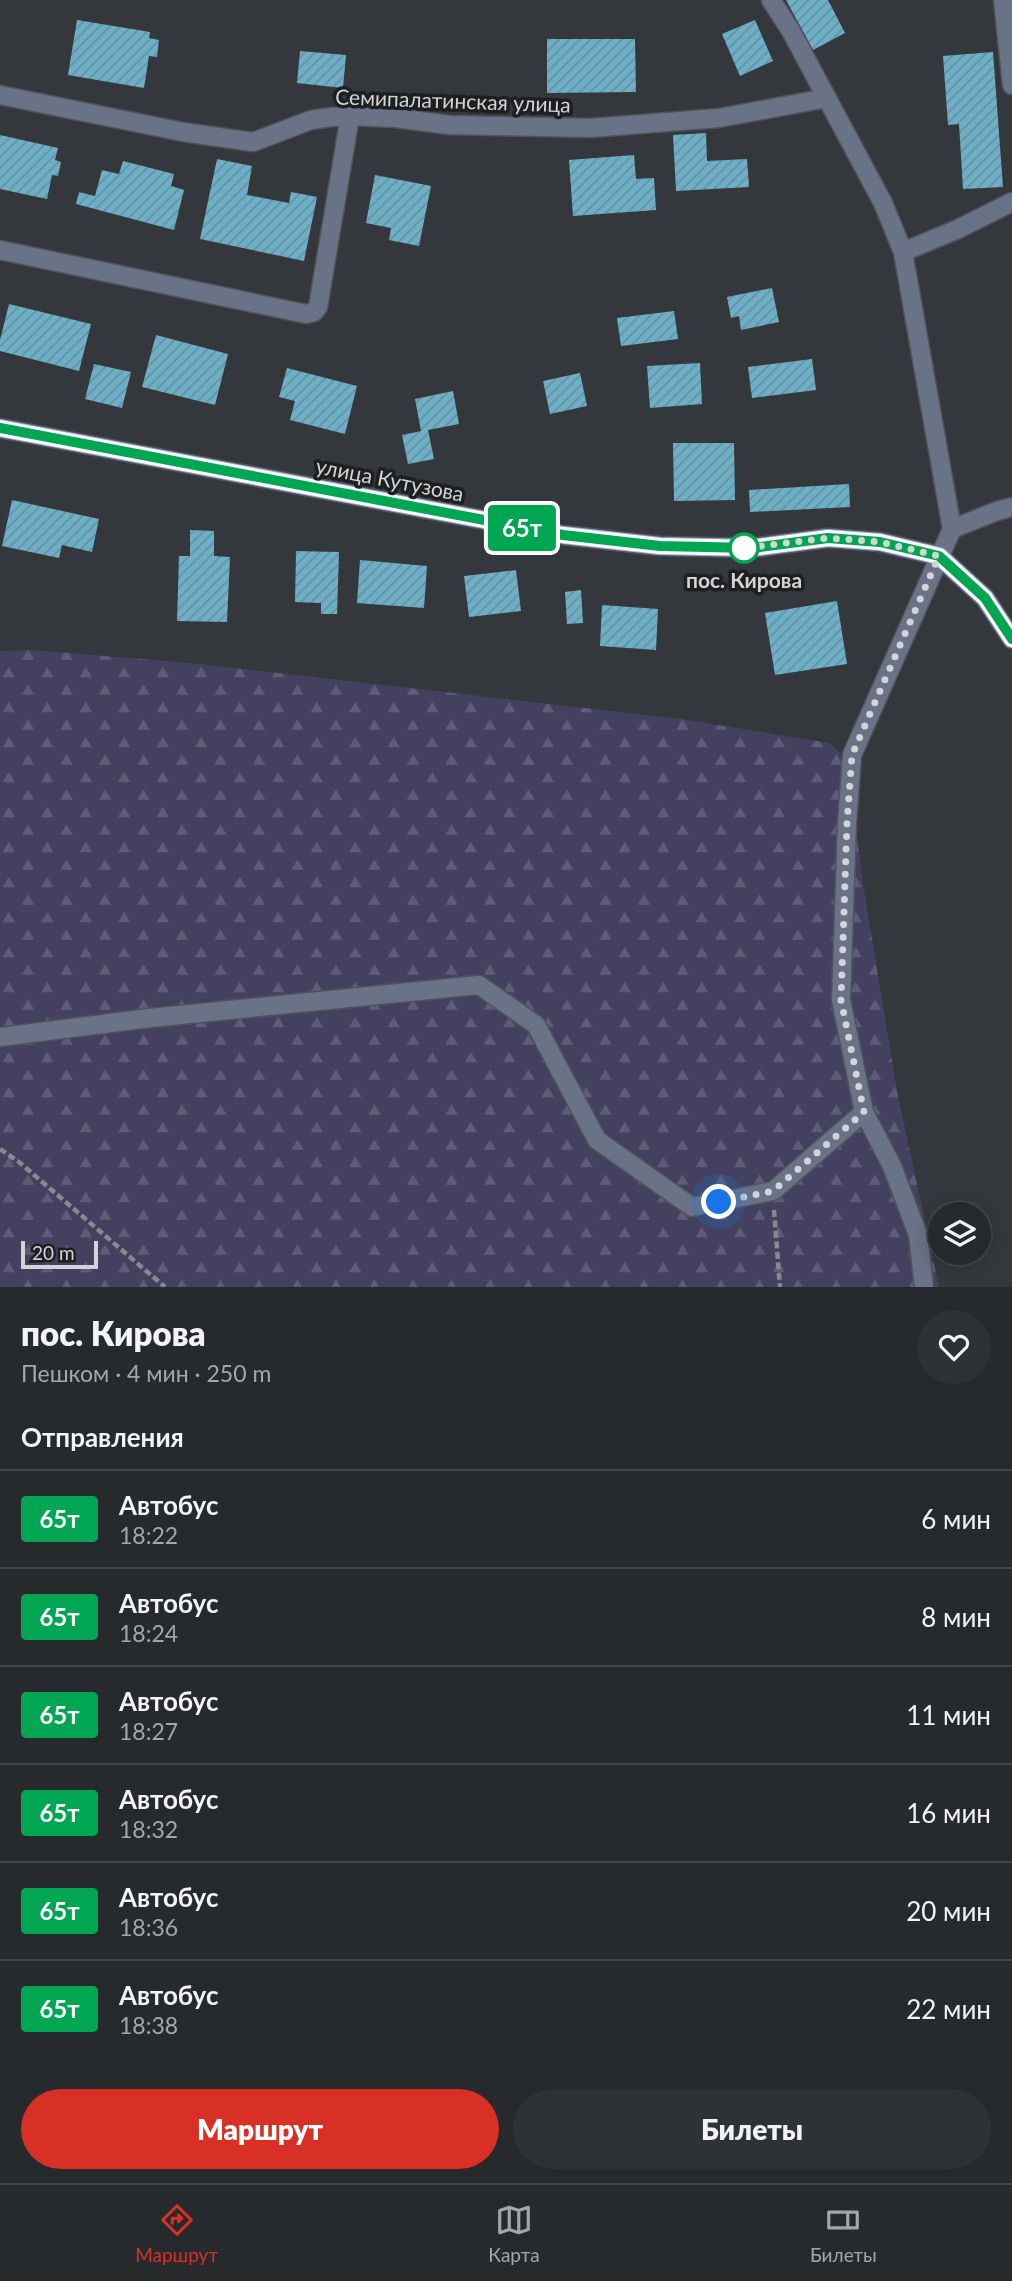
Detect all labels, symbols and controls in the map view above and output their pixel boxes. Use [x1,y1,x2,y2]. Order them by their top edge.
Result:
street label: Семипалатинская улица [335,83,571,117]
street label: улица Кутузова [314,452,466,506]
line badge: 65т [482,505,562,551]
text: 65т [502,513,542,542]
marker: пос. Кирова [729,533,759,563]
place label: пос. Кирова [686,567,802,592]
your location [701,1184,736,1219]
map controls [928,1202,991,1265]
button: layers [928,1202,991,1265]
scale bar [21,1238,98,1270]
text: 20 m [32,1241,75,1264]
button: heart [917,1310,991,1384]
text: пос. Кирова [21,1313,206,1353]
text: Пешком · 4 мин · 250 m [21,1359,271,1387]
text: Отправления [21,1421,184,1453]
text: Автобус [119,1489,218,1521]
text: 6 мин [921,1503,991,1535]
text: 65т [39,1504,80,1533]
text: 18:22 [119,1521,178,1549]
text: Автобус [119,1587,218,1619]
text: 8 мин [921,1601,991,1633]
text: 65т [39,1602,80,1631]
text: 18:24 [119,1619,178,1647]
text: Автобус [119,1685,218,1717]
text: 11 мин [906,1699,991,1731]
text: 65т [39,1700,80,1729]
text: 18:27 [119,1717,178,1745]
text: Автобус [119,1783,218,1815]
text: 16 мин [906,1797,991,1829]
text: 65т [39,1798,80,1827]
text: 18:32 [119,1815,178,1843]
text: Автобус [119,1881,218,1913]
text: 20 мин [906,1895,991,1927]
text: 65т [39,1896,80,1925]
text: 18:36 [119,1913,178,1941]
text: Автобус [119,1979,218,2011]
text: 22 мин [906,1993,991,2025]
text: 65т [39,1994,80,2023]
text: 18:38 [119,2011,178,2039]
button: Маршрут [21,2089,499,2169]
button: Билеты [513,2089,991,2169]
tab: Маршрут [135,2201,218,2266]
tab: Карта [488,2201,540,2266]
tab: Билеты [810,2201,877,2266]

